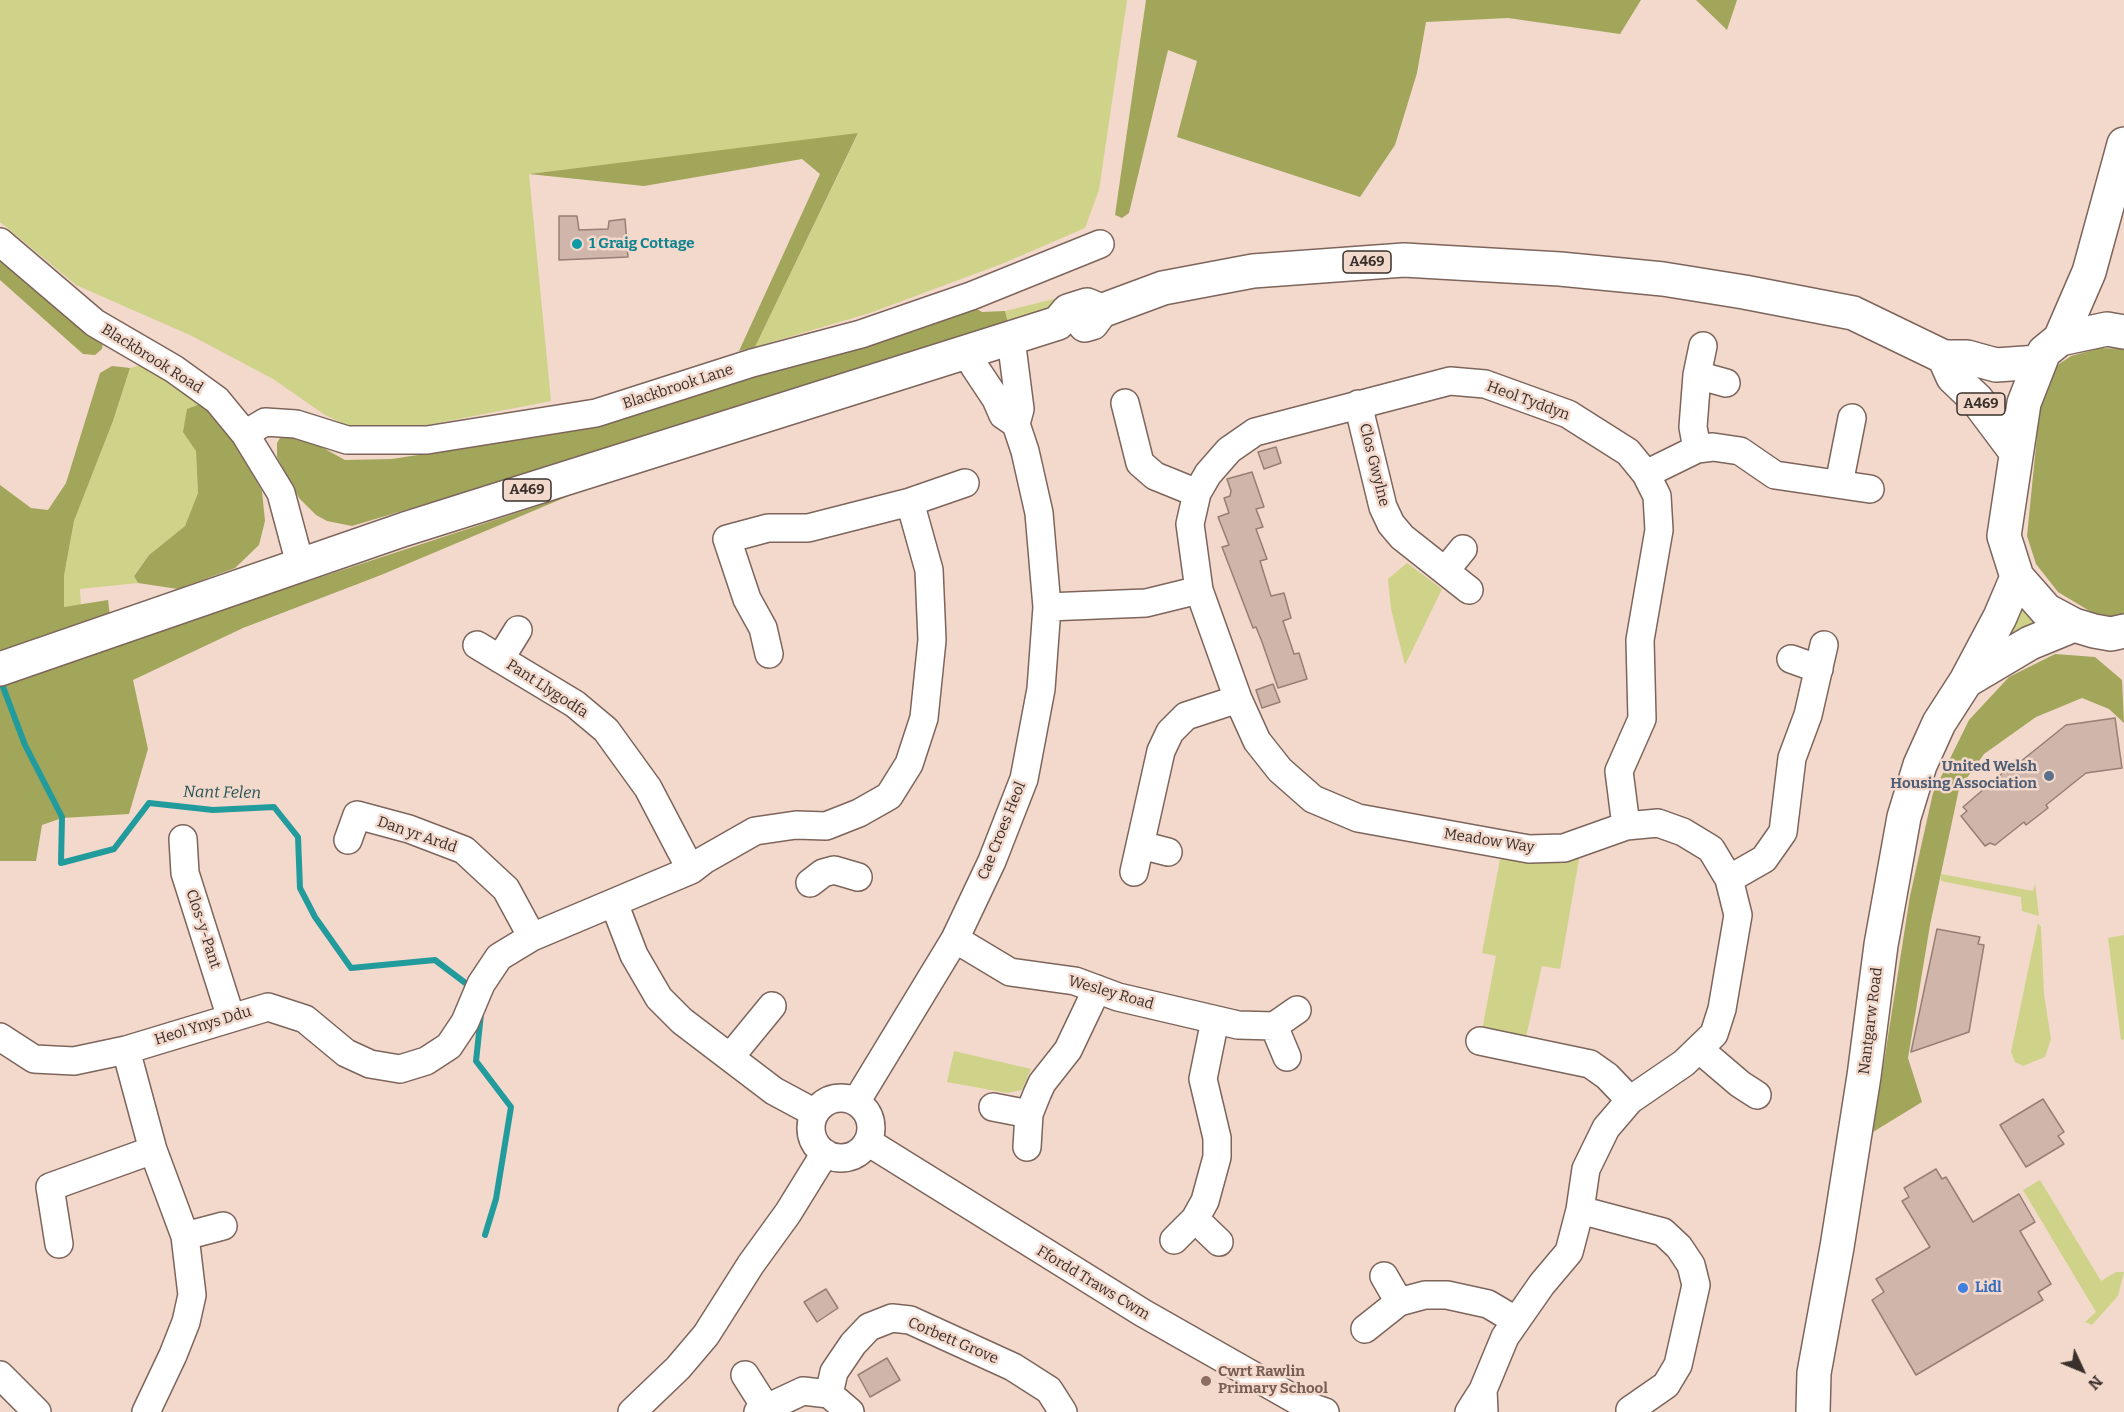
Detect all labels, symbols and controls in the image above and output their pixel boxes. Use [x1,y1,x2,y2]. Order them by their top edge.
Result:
place label: 1 Graig Cottage [589,235,695,253]
marker: 1 Graig Cottage [570,237,584,251]
road number: A469 [1343,251,1391,273]
street label: Blackbrook Road [98,321,206,397]
street label: Blackbrook Lane [620,361,736,413]
street label: Heol Tyddyn [1484,378,1572,424]
road number: A469 [1957,393,2005,415]
street label: Clos Gwylne [1355,422,1393,508]
road number: A469 [503,479,551,501]
street label: Pant Llygodfa [503,656,591,722]
place label: United Welsh Housing Association [1890,758,2037,793]
marker: United Welsh Housing Association [2042,769,2056,783]
street label: Cae Croes Heol [974,779,1030,883]
water label: Nant Felen [183,783,261,803]
street label: Dan yr Ardd [375,813,459,857]
street label: Meadow Way [1442,825,1536,857]
street label: Clos-y-Pant [182,887,224,971]
street label: Nantgarw Road [1855,966,1887,1076]
street label: Wesley Road [1066,972,1156,1014]
street label: Heol Ynys Ddu [152,1003,254,1049]
street label: Ffordd Traws Cwm [1033,1242,1153,1324]
place label: Lidl [1975,1279,2002,1297]
marker: Lidl [1956,1281,1970,1295]
street label: Corbett Grove [905,1314,1001,1368]
north arrow [2052,1340,2112,1400]
place label: Cwrt Rawlin Primary School [1218,1363,1328,1398]
text: N [2084,1372,2106,1394]
marker: Cwrt Rawlin Primary School [1199,1374,1213,1388]

